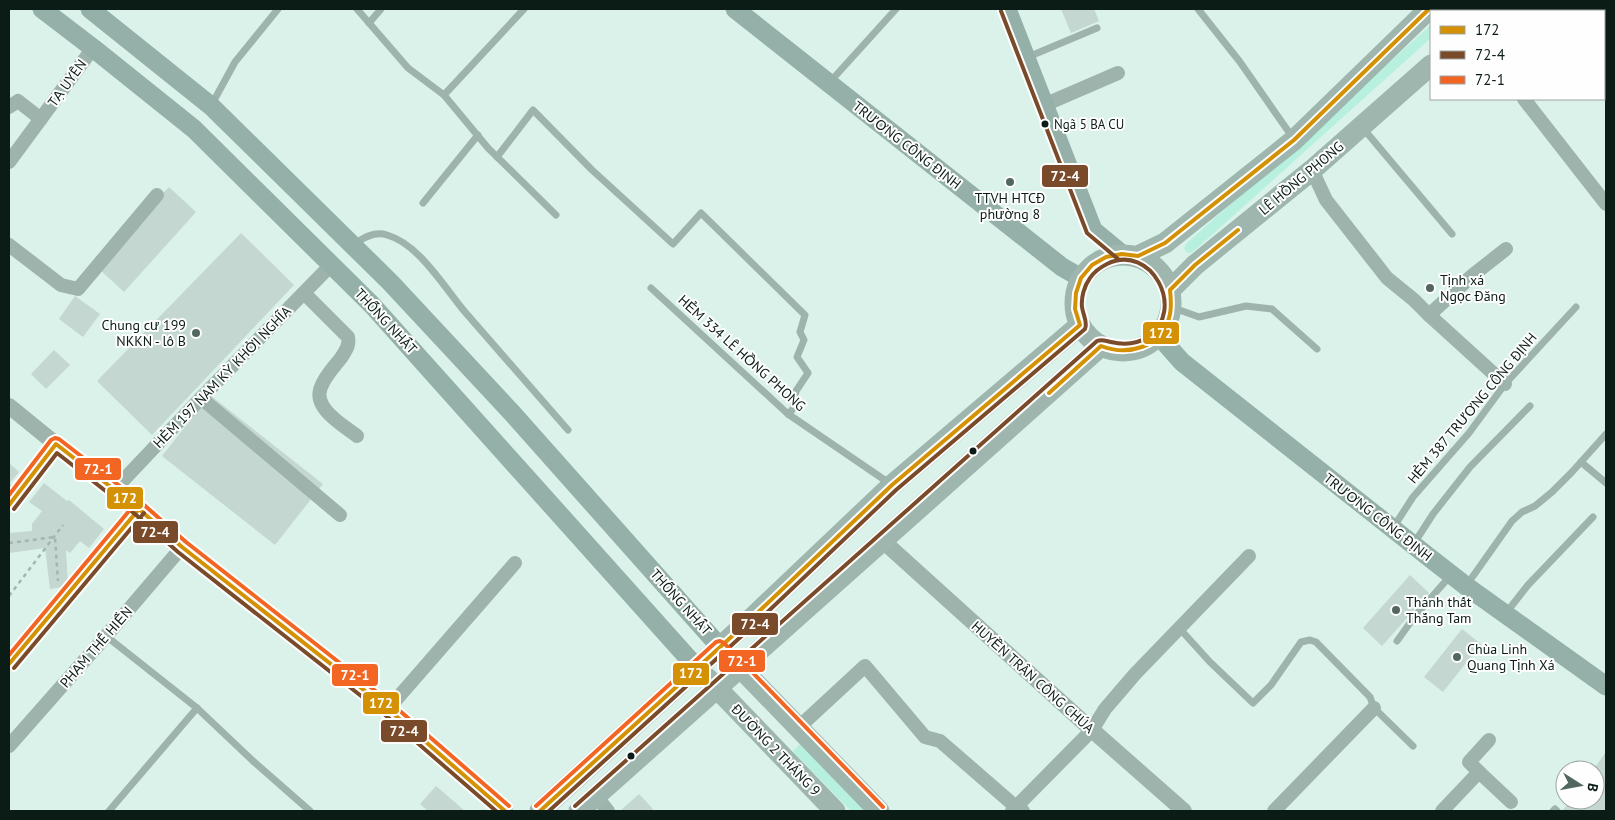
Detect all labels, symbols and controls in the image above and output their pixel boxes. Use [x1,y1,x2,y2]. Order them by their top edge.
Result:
legend [1430,10,1605,100]
text: 172 [1475,20,1500,39]
text: 72-4 [1475,45,1505,64]
street label: TẠ UYÊN [44,56,90,110]
text: 72-1 [1475,70,1505,89]
street label: TRƯƠNG CÔNG ĐỊNH [849,97,965,193]
place label: Ngã 5 BA CU [1054,116,1124,133]
marker: Ngã 5 BA CU [1040,119,1050,129]
street label: LÊ HỒNG PHONG [1255,137,1347,219]
line badge: 72-4 [1041,164,1089,188]
text: 72-4 [1051,167,1079,185]
marker: TTVH HTCĐ phường 8 [1004,176,1016,188]
place label: TTVH HTCĐ phường 8 [975,189,1045,223]
place label: Tịnh xá Ngọc Đăng [1440,271,1506,305]
marker: Tịnh xá Ngọc Đăng [1424,282,1436,294]
street label: THỐNG NHẤT [351,284,421,358]
street label: HẺM 334 LÊ HỒNG PHONG [674,291,810,415]
street label: HẺM 197 NAM KỲ KHỞI NGHĨA [149,302,295,452]
place label: Chung cư 199 NKKN - lô B [102,316,186,350]
line badge: 172 [1142,321,1180,345]
text: 172 [1149,324,1173,342]
marker: Chung cư 199 NKKN - lô B [190,327,202,339]
street label: HẺM 387 TRƯƠNG CÔNG ĐỊNH [1404,329,1540,487]
unlabelled marker [968,446,978,456]
line badge: 72-1 [74,457,122,481]
text: 72-1 [84,460,112,478]
street label: TRƯƠNG CÔNG ĐỊNH [1320,469,1436,565]
line badge: 172 [106,486,144,510]
text: 172 [113,489,137,507]
line badge: 72-4 [132,520,179,544]
text: 72-4 [141,523,169,541]
street label: THỐNG NHẤT [646,565,716,639]
place label: Thánh thất Thắng Tam [1406,593,1472,627]
street label: PHẠM THẾ HIỂN [56,603,136,691]
marker: Thánh thất Thắng Tam [1390,604,1402,616]
line badge: 72-4 [731,612,779,636]
text: 72-4 [741,615,769,633]
street label: HUYỀN TRÂN CÔNG CHÚA [968,617,1099,737]
place label: Chùa Linh Quang Tịnh Xá [1467,640,1555,674]
line badge: 72-1 [718,649,766,673]
marker: Chùa Linh Quang Tịnh Xá [1451,651,1463,663]
text: 72-1 [728,652,756,670]
line badge: 172 [672,662,710,686]
line badge: 72-1 [331,663,379,687]
text: 172 [679,664,703,682]
text: 72-1 [341,666,369,684]
line badge: 172 [362,691,400,715]
text: 172 [369,694,393,712]
street label: ĐƯỜNG 2 THÁNG 9 [727,700,824,800]
line badge: 72-4 [380,719,428,743]
text: 72-4 [390,722,418,740]
unlabelled marker [626,751,636,761]
north arrow [1555,760,1605,810]
text: B [1583,782,1602,793]

